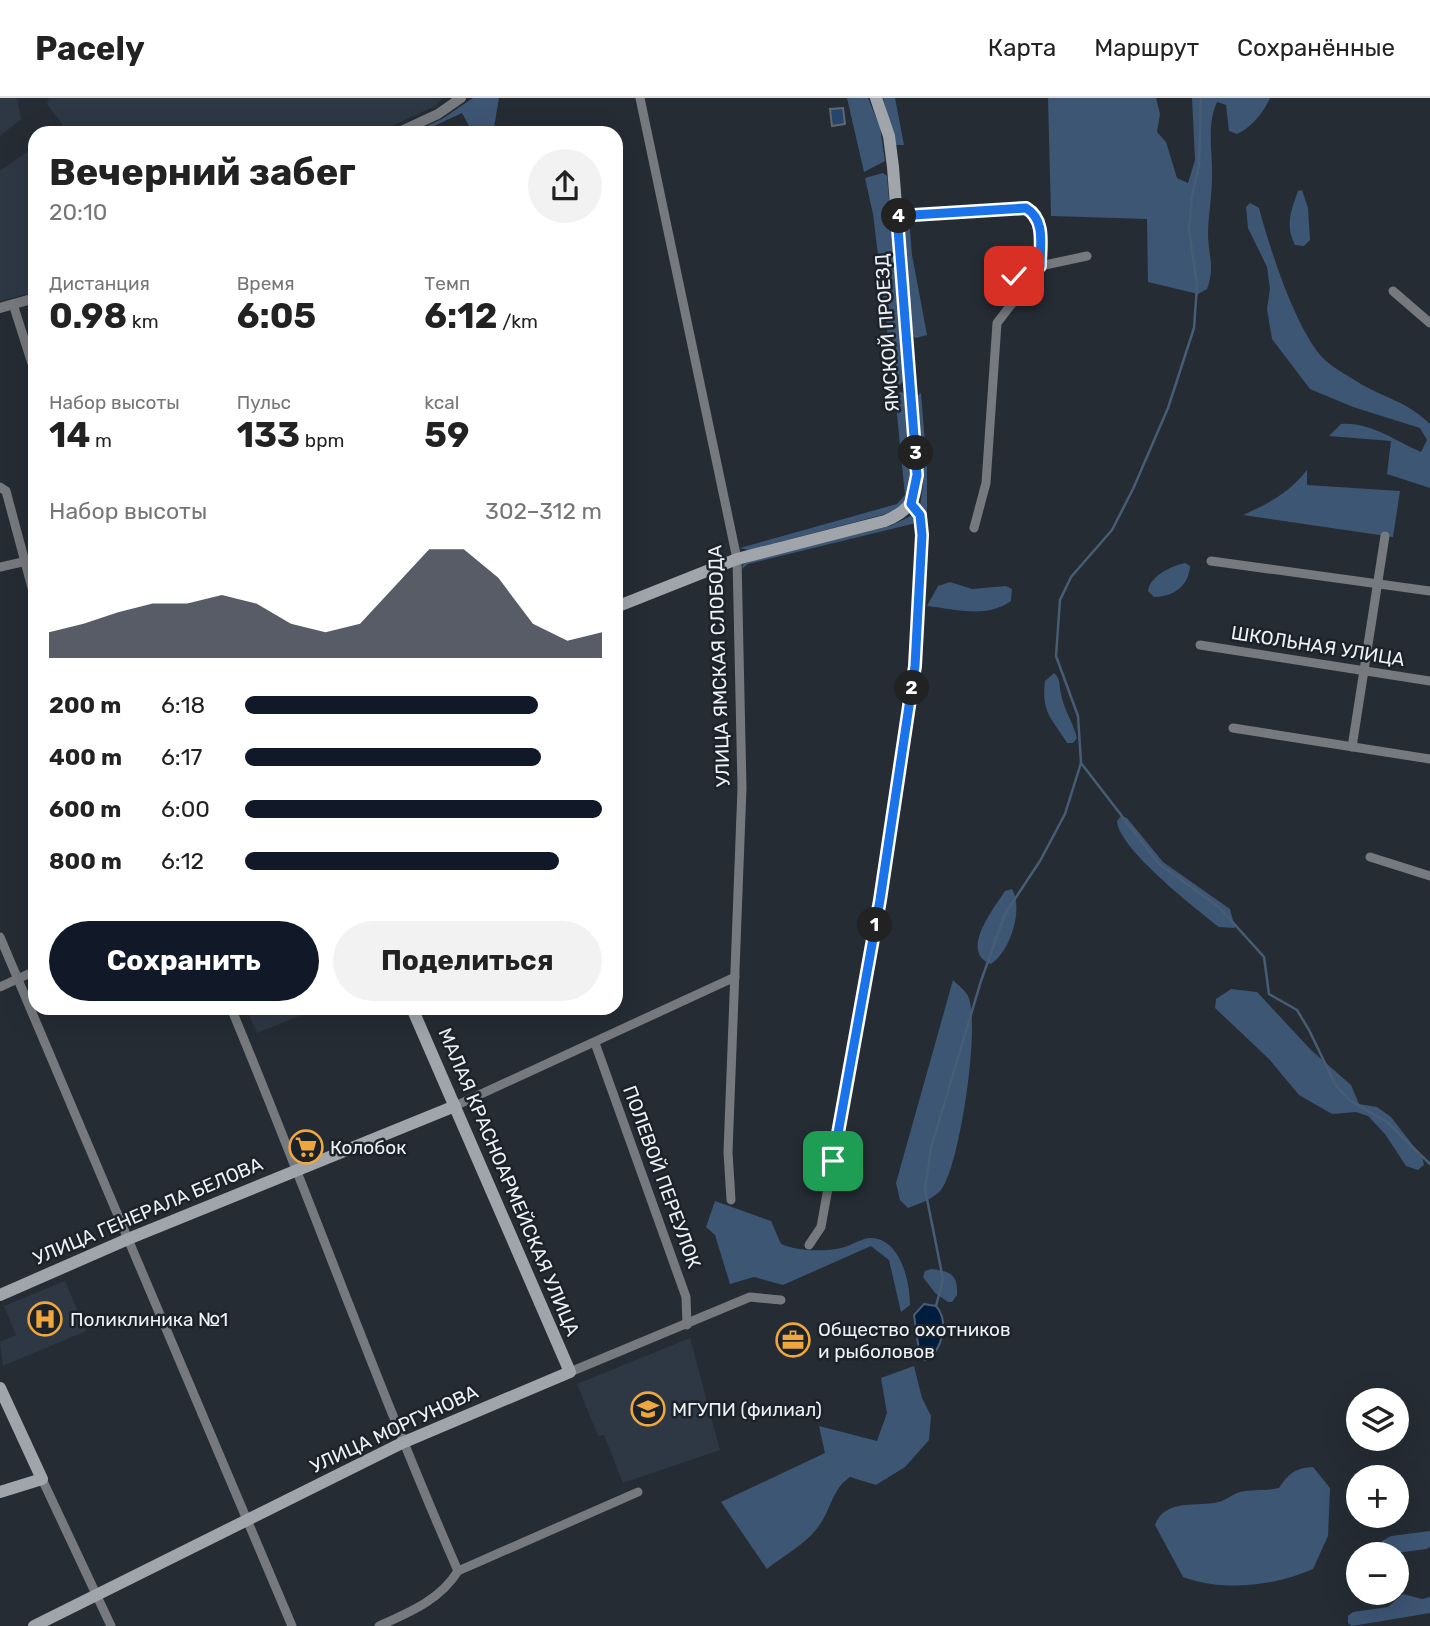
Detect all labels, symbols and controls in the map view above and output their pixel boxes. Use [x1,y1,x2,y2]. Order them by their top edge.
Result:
text: Pacely [35,29,145,68]
text: Карта [988,34,1056,62]
text: Маршрут [1094,34,1199,62]
text: Сохранённые [1237,34,1395,62]
text: Вечерний забег [49,149,356,195]
button: share [528,149,602,223]
text: 20:10 [49,198,107,226]
pin: 4 [881,198,916,234]
text: 4 [892,204,905,227]
pin [984,246,1044,306]
street label: ЯМСКОЙ ПРОЕЗД [870,253,904,413]
icon: check [995,257,1033,295]
text: Дистанция [49,272,150,295]
text: Время [237,272,295,295]
text: Темп [424,272,470,295]
text: 0.98 [49,295,127,337]
text: 6:05 [237,295,316,337]
text: 6:12 [424,295,497,337]
text: km [127,310,159,333]
text: /km [497,310,538,333]
text: Набор высоты [49,391,180,414]
text: Пульс [237,391,291,414]
text: kcal [424,391,459,414]
text: 14 [49,414,90,456]
text: 133 [237,414,300,456]
text: 59 [424,414,469,456]
text: m [90,429,112,452]
text: bpm [300,429,344,452]
pin: 3 [898,436,934,470]
text: 3 [909,441,922,464]
text: Набор высоты [49,497,207,525]
text: 302–312 m [485,497,602,525]
street label: УЛИЦА ЯМСКАЯ СЛОБОДА [703,544,735,787]
street label: ШКОЛЬНАЯ УЛИЦА [1230,621,1407,671]
pin: 2 [894,670,930,706]
text: 2 [905,676,918,699]
text: 200 m [49,691,121,719]
text: 6:18 [161,691,205,719]
text: 400 m [49,743,122,771]
text: 6:17 [161,743,202,771]
text: 600 m [49,795,121,823]
text: 6:00 [161,795,210,823]
text: 800 m [49,847,122,875]
text: 6:12 [161,847,204,875]
pin: 1 [858,908,892,942]
text: 1 [870,913,879,936]
button: Сохранить [49,921,319,1001]
button: Поделиться [333,921,602,1001]
street label: МАЛАЯ КРАСНОАРМЕЙСКАЯ УЛИЦА [433,1024,585,1340]
street label: ПОЛЕВОЙ ПЕРЕУЛОК [618,1082,706,1272]
supermarket icon: Колобок [287,1128,325,1166]
pin [803,1131,863,1191]
place label: Колобок [330,1136,406,1159]
icon: arrive [814,1142,852,1180]
street label: УЛИЦА ГЕНЕРАЛА БЕЛОВА [30,1152,266,1270]
hospital icon: Поликлиника №1 [26,1300,64,1338]
place label: Поликлиника №1 [70,1308,228,1331]
place label: Общество охотников и рыболовов [818,1318,1011,1363]
office icon: Общество охотников и рыболовов [774,1321,812,1359]
street label: УЛИЦА МОРГУНОВА [306,1380,482,1478]
map controls [1346,1388,1409,1605]
button: layers [1346,1388,1409,1451]
school or university icon: МГУПИ (филиал) [629,1390,667,1428]
place label: МГУПИ (филиал) [672,1398,822,1421]
button: + [1346,1465,1409,1528]
button: − [1346,1542,1409,1605]

